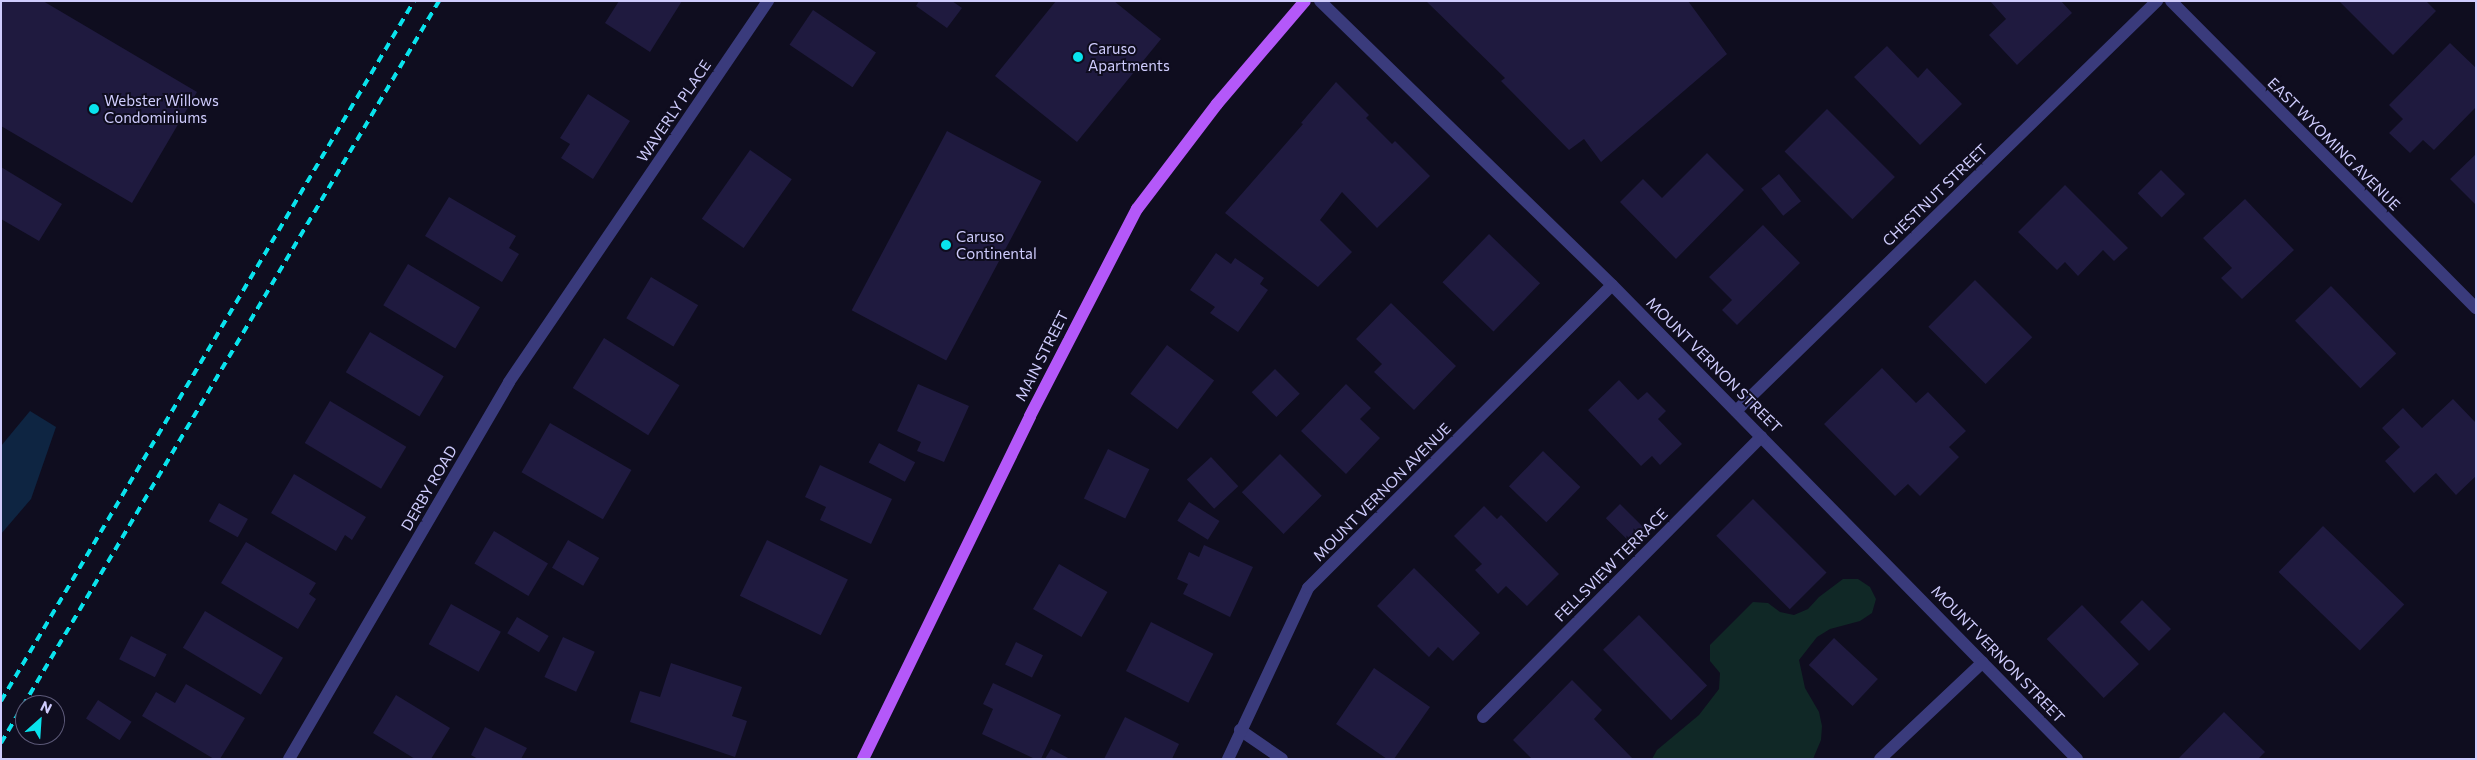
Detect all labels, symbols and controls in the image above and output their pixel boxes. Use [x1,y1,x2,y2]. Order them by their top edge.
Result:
place label: Caruso Apartments [1088,39,1170,74]
marker: Caruso Apartments [1072,51,1084,63]
street label: WAVERLY PLACE [633,56,715,166]
street label: EAST WYOMING AVENUE [2264,74,2404,214]
place label: Webster Willows Condominiums [104,91,219,126]
marker: Webster Willows Condominiums [88,103,100,115]
street label: CHESTNUT STREET [1879,140,1991,250]
place label: Caruso Continental [956,227,1037,262]
marker: Caruso Continental [940,239,952,251]
street label: MOUNT VERNON STREET [1643,294,1785,436]
street label: MAIN STREET [1012,308,1072,404]
street label: MOUNT VERNON AVENUE [1309,419,1455,565]
street label: DERBY ROAD [397,442,461,534]
street label: FELLSVIEW TERRACE [1551,505,1671,625]
street label: MOUNT VERNON STREET [1928,582,2068,726]
north arrow [15,695,65,745]
text: N [38,697,55,717]

